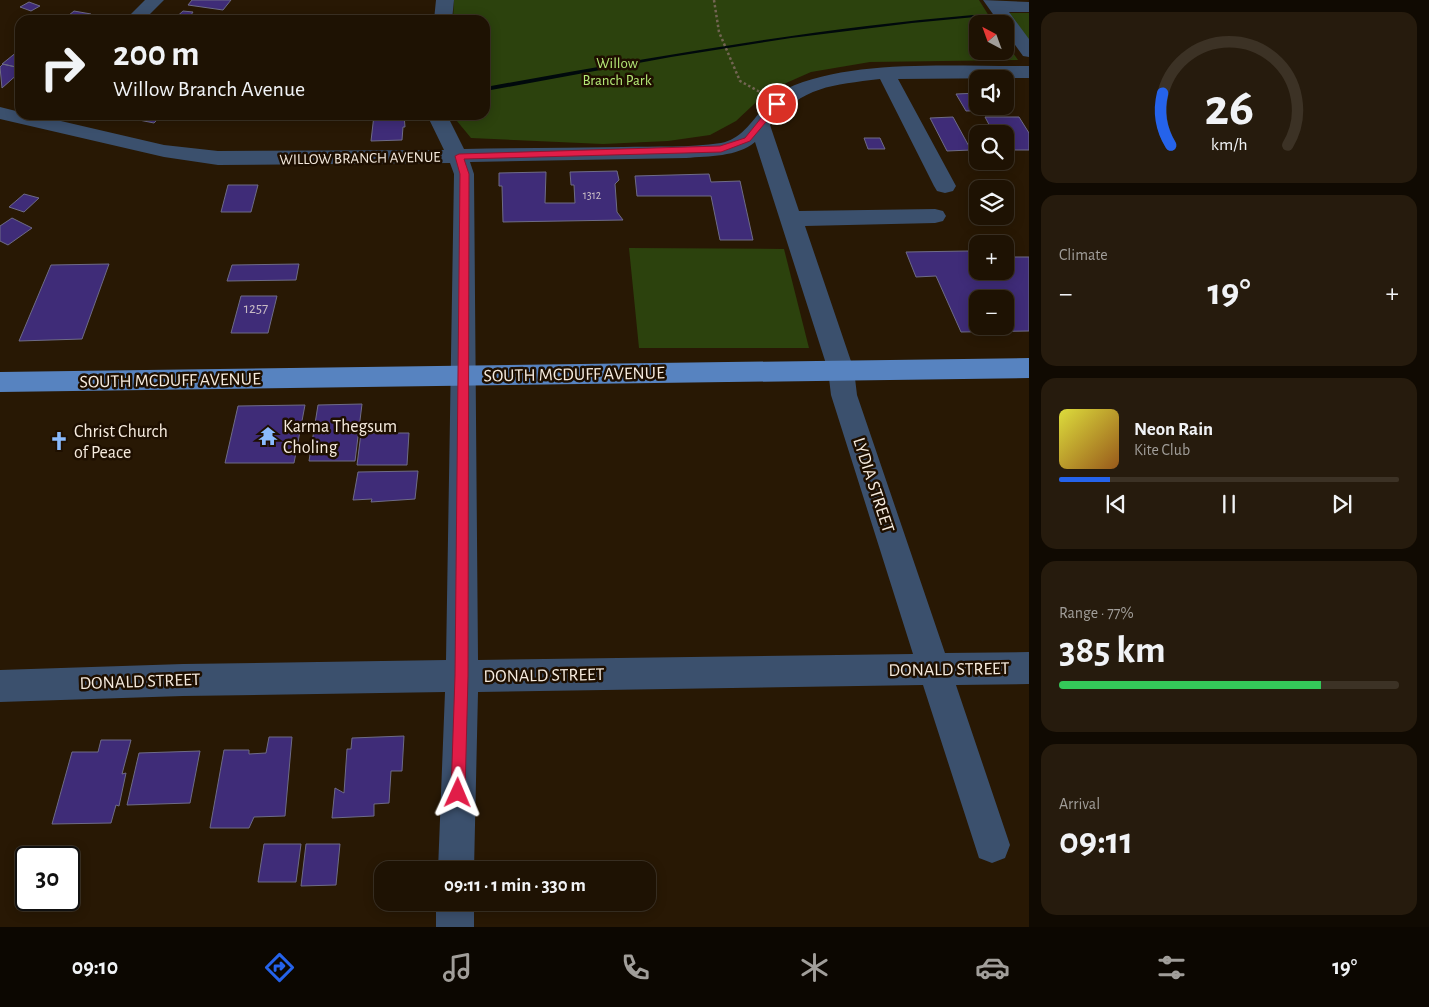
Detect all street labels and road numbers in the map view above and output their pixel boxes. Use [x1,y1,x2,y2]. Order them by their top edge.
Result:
street label: WILLOW BRANCH AVENUE [279,150,441,167]
street label: SOUTH MCDUFF AVENUE [483,364,665,386]
street label: SOUTH MCDUFF AVENUE [79,370,261,392]
street label: LYDIA STREET [849,435,897,535]
street label: DONALD STREET [888,660,1010,680]
street label: DONALD STREET [483,666,605,686]
street label: DONALD STREET [79,671,201,693]

